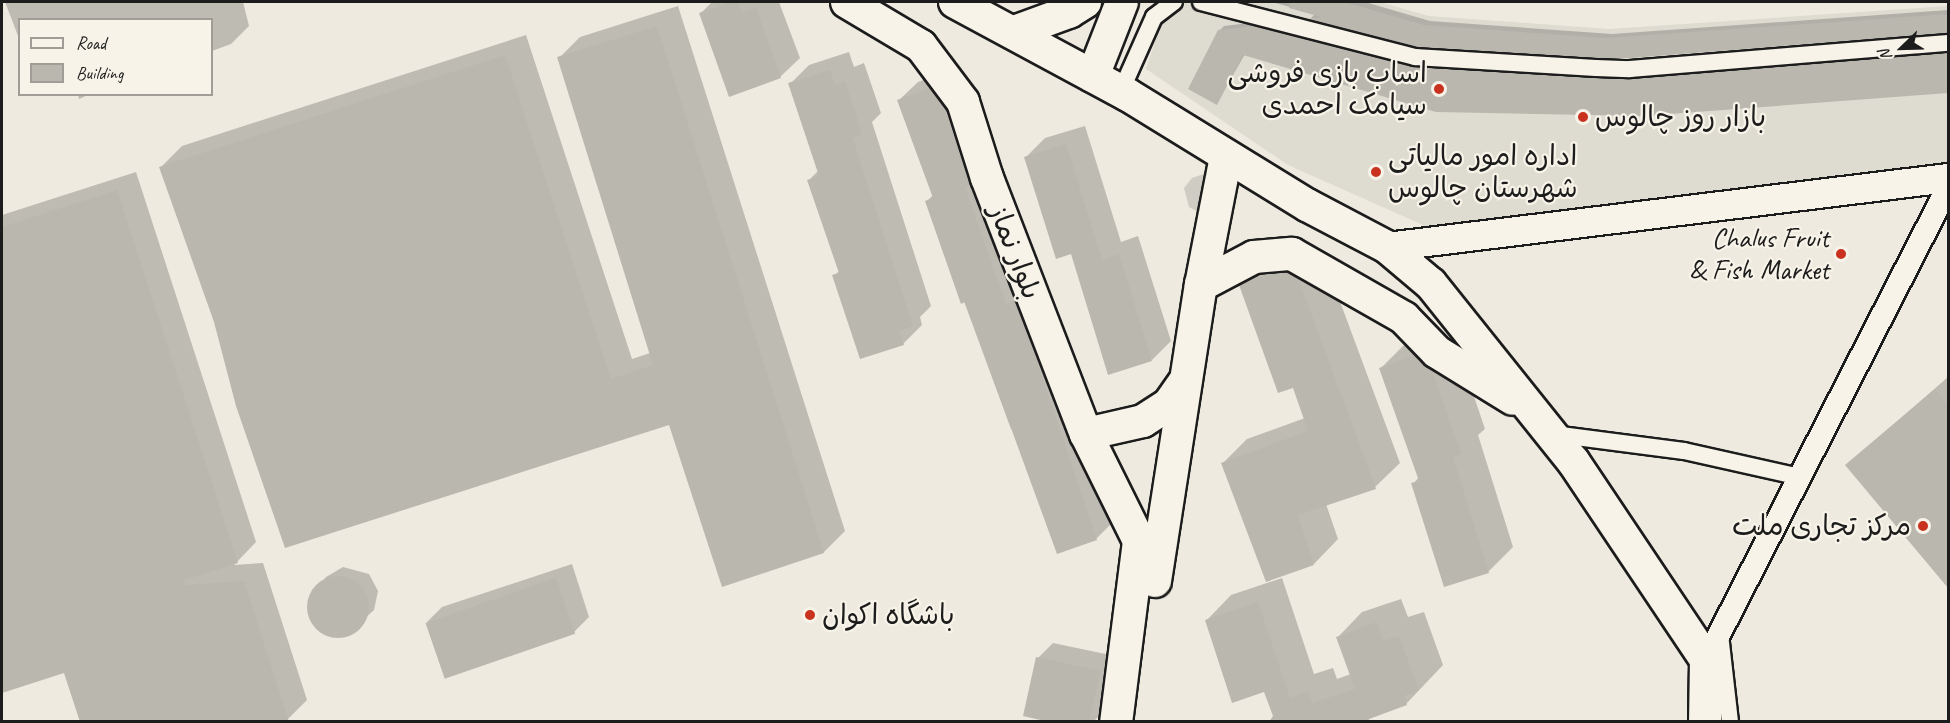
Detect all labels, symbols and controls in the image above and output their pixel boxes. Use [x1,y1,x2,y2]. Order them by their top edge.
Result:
legend [18,18,213,96]
north arrow [1872,18,1932,78]
text: Road [76,32,106,54]
text: N [1874,47,1897,63]
place label: اساب بازی فروشی سیامک احمدی [1227,56,1427,122]
text: Building [76,62,123,84]
marker: اساب بازی فروشی سیامک احمدی [1432,82,1446,96]
place label: بازار روز چالوس [1595,100,1766,134]
marker: بازار روز چالوس [1576,110,1590,124]
place label: اداره امور مالیاتی شهرستان چالوس [1388,139,1578,205]
marker: اداره امور مالیاتی شهرستان چالوس [1369,165,1383,179]
street label: بلوار نماز [982,200,1048,304]
place label: Chalus Fruit & Fish Market [1688,221,1829,287]
marker: Chalus Fruit & Fish Market [1834,247,1848,261]
place label: مرکز تجاری ملت [1732,509,1911,543]
marker: مرکز تجاری ملت [1916,519,1930,533]
place label: باشگاه اکوان [822,598,955,632]
marker: باشگاه اکوان [803,608,817,622]

